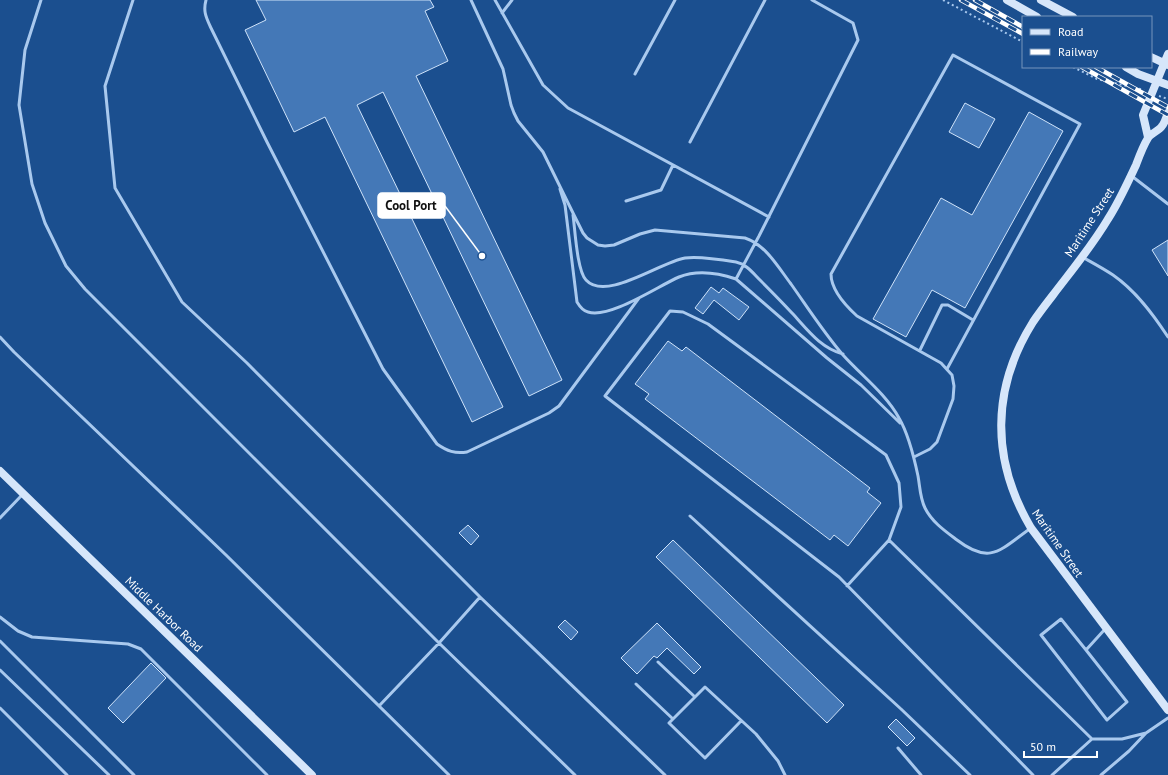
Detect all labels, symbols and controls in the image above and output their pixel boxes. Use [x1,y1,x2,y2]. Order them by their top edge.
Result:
legend [1022,16,1152,68]
text: Road [1058,24,1083,39]
text: Railway [1058,44,1098,59]
street label: Maritime Street [1061,184,1117,260]
callout: Cool Port [378,193,445,218]
text: Cool Port [385,197,437,214]
street label: Maritime Street [1029,506,1087,580]
street label: Middle Harbor Road [122,573,206,655]
scale bar [1024,733,1097,759]
text: 50 m [1030,739,1056,754]

